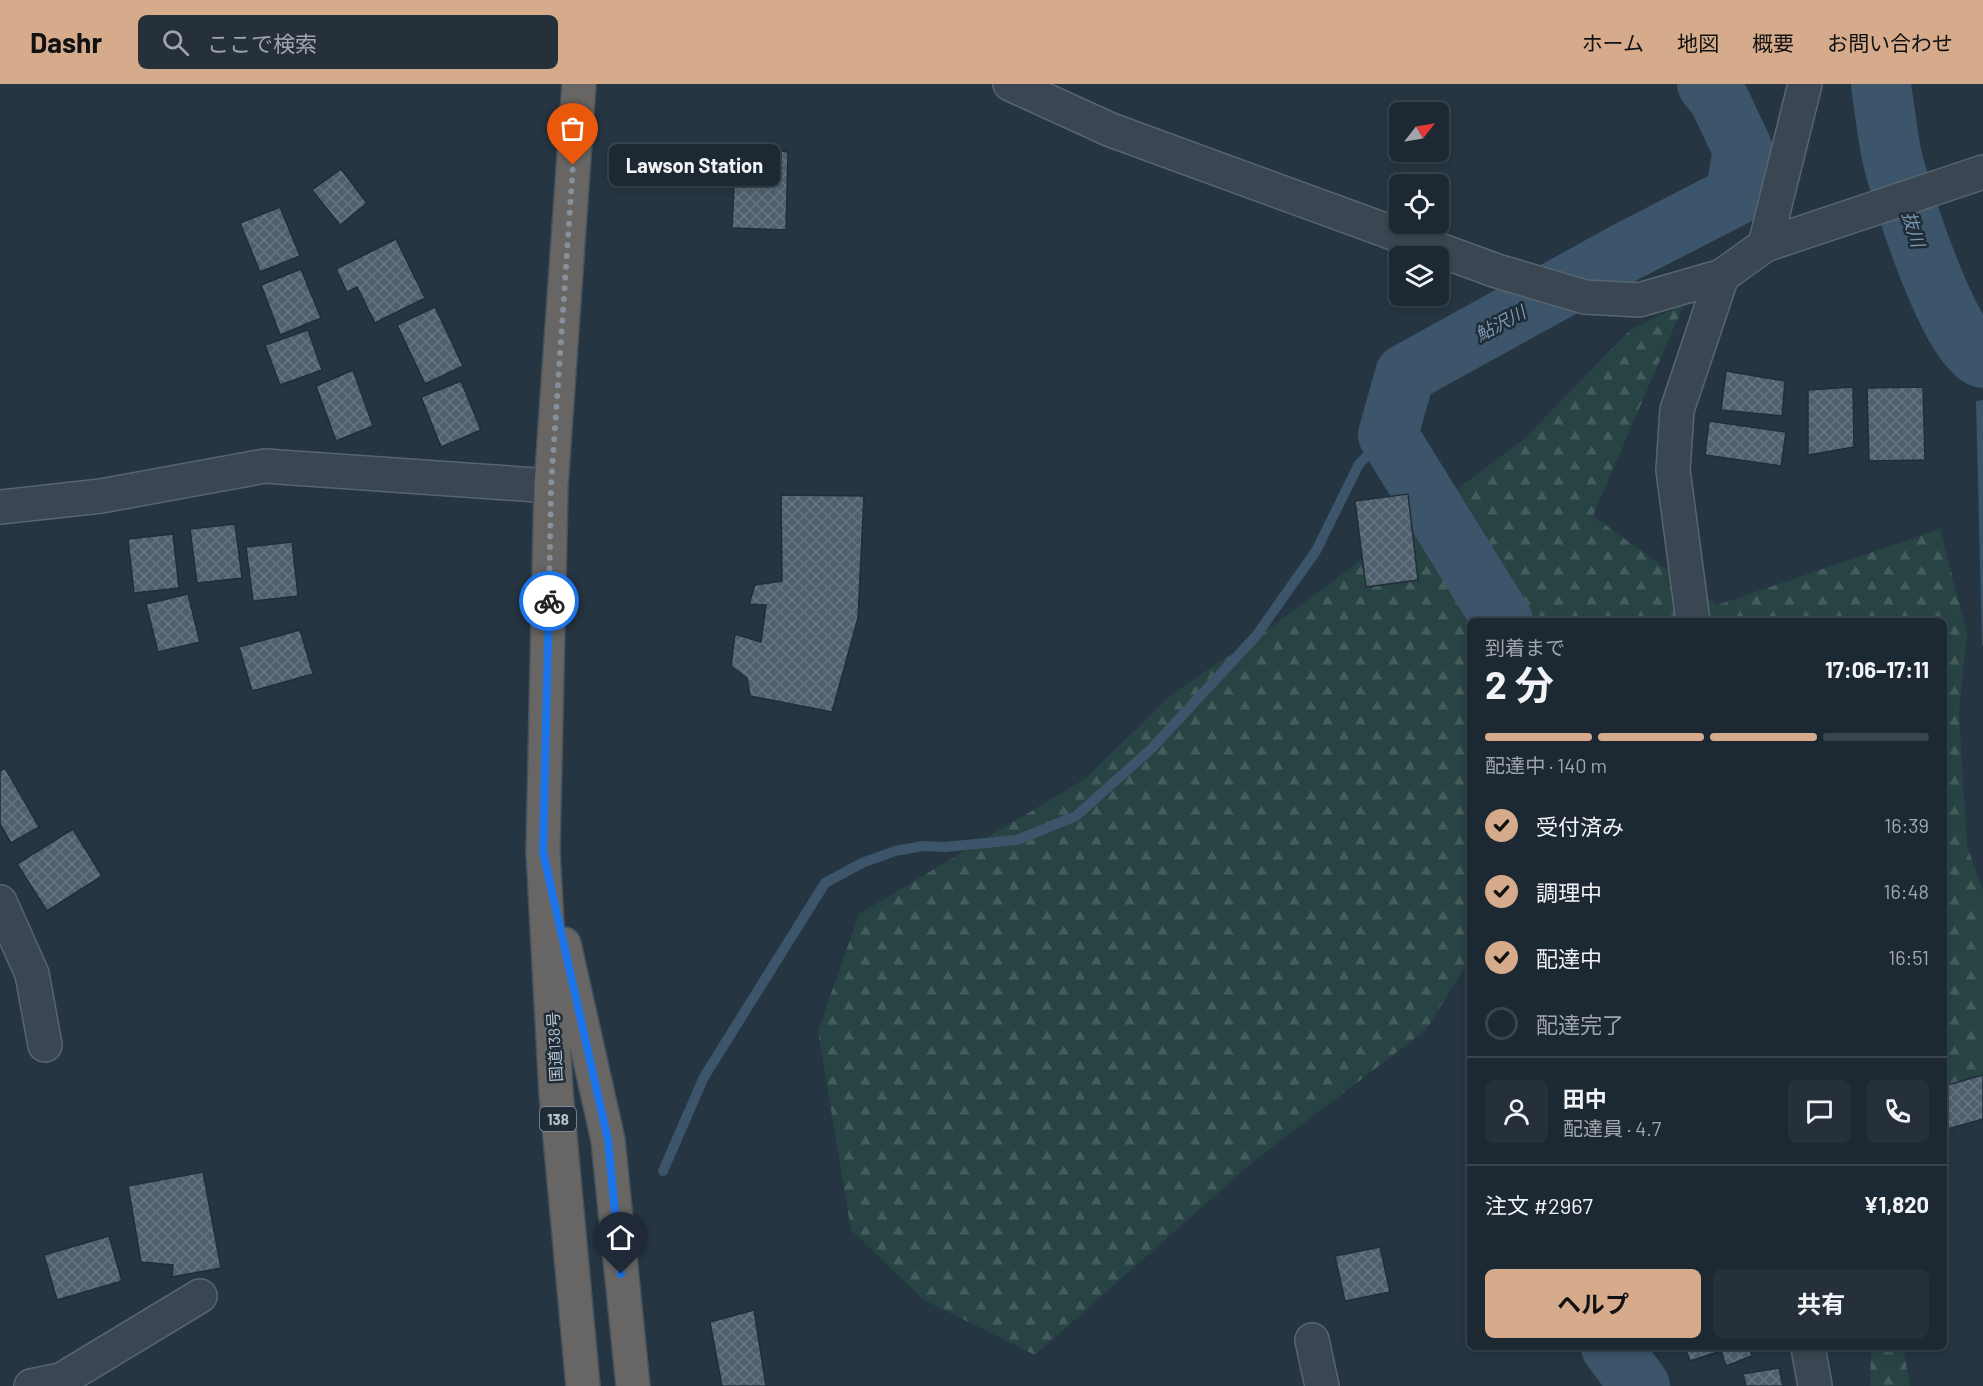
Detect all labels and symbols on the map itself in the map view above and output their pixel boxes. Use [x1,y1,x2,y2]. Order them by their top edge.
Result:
north arrow [1389,102,1449,162]
pin [547,103,598,165]
callout: Lawson Station [609,144,780,186]
water label: 抜川 [1898,209,1930,251]
water label: 鮎沢川 [1471,300,1531,345]
courier [519,571,579,631]
street label: 国道138号 [543,1011,565,1083]
road number: 138 [540,1107,576,1131]
pin [595,1212,646,1274]

